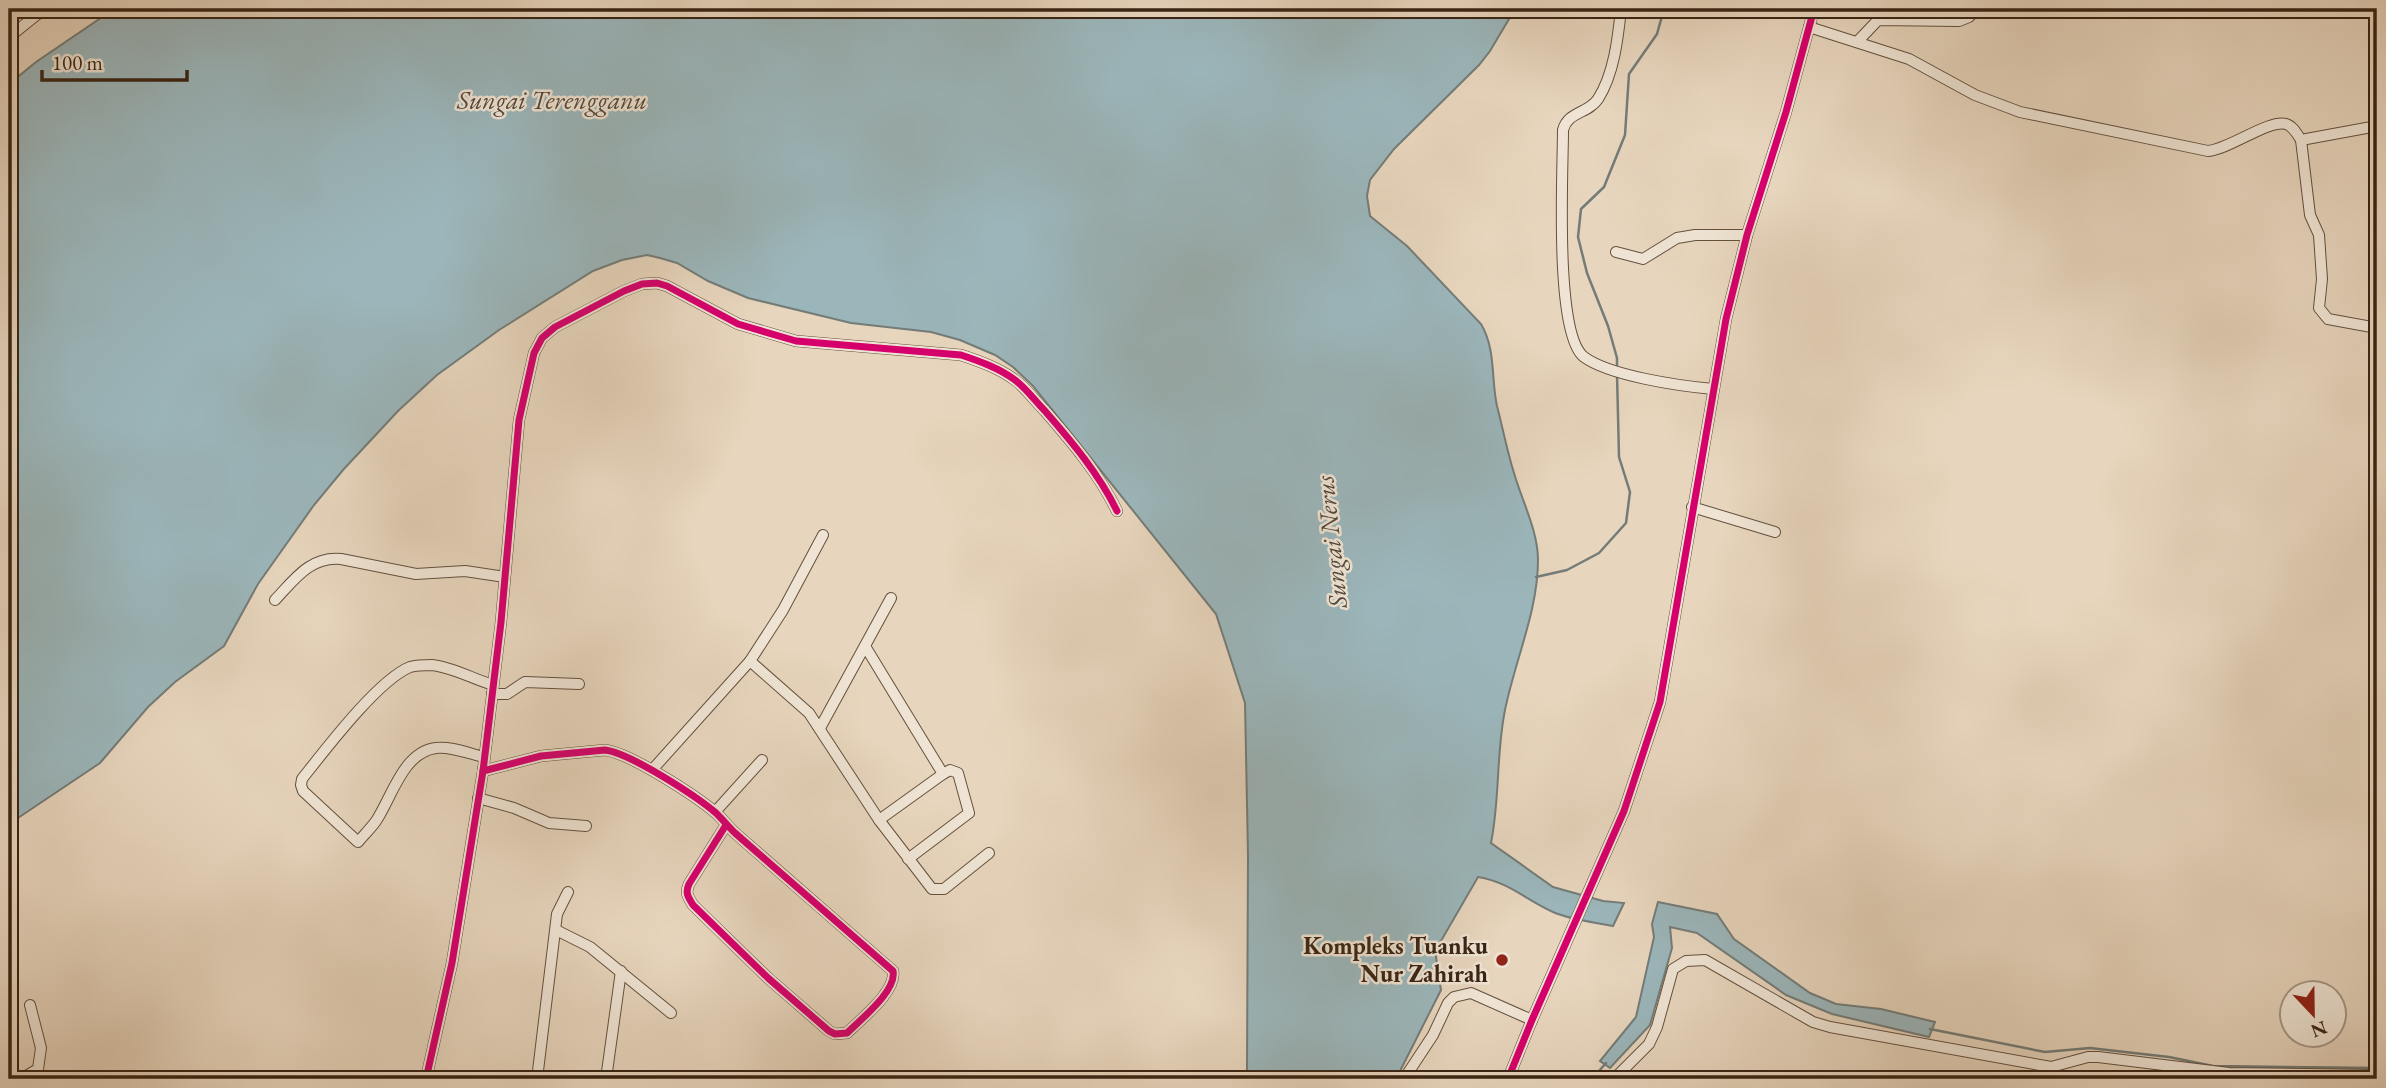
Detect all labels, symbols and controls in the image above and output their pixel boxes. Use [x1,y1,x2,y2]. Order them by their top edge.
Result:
scale bar [42,38,187,82]
text: 100 m [52,49,103,76]
water label: Sungai Terengganu [456,83,647,117]
water label: Sungai Nerus [1307,473,1355,611]
place label: Kompleks Tuanku Nur Zahirah [1303,930,1489,989]
marker: Kompleks Tuanku Nur Zahirah [1494,952,1510,968]
north arrow [2278,979,2348,1050]
text: N [2307,1015,2331,1044]

